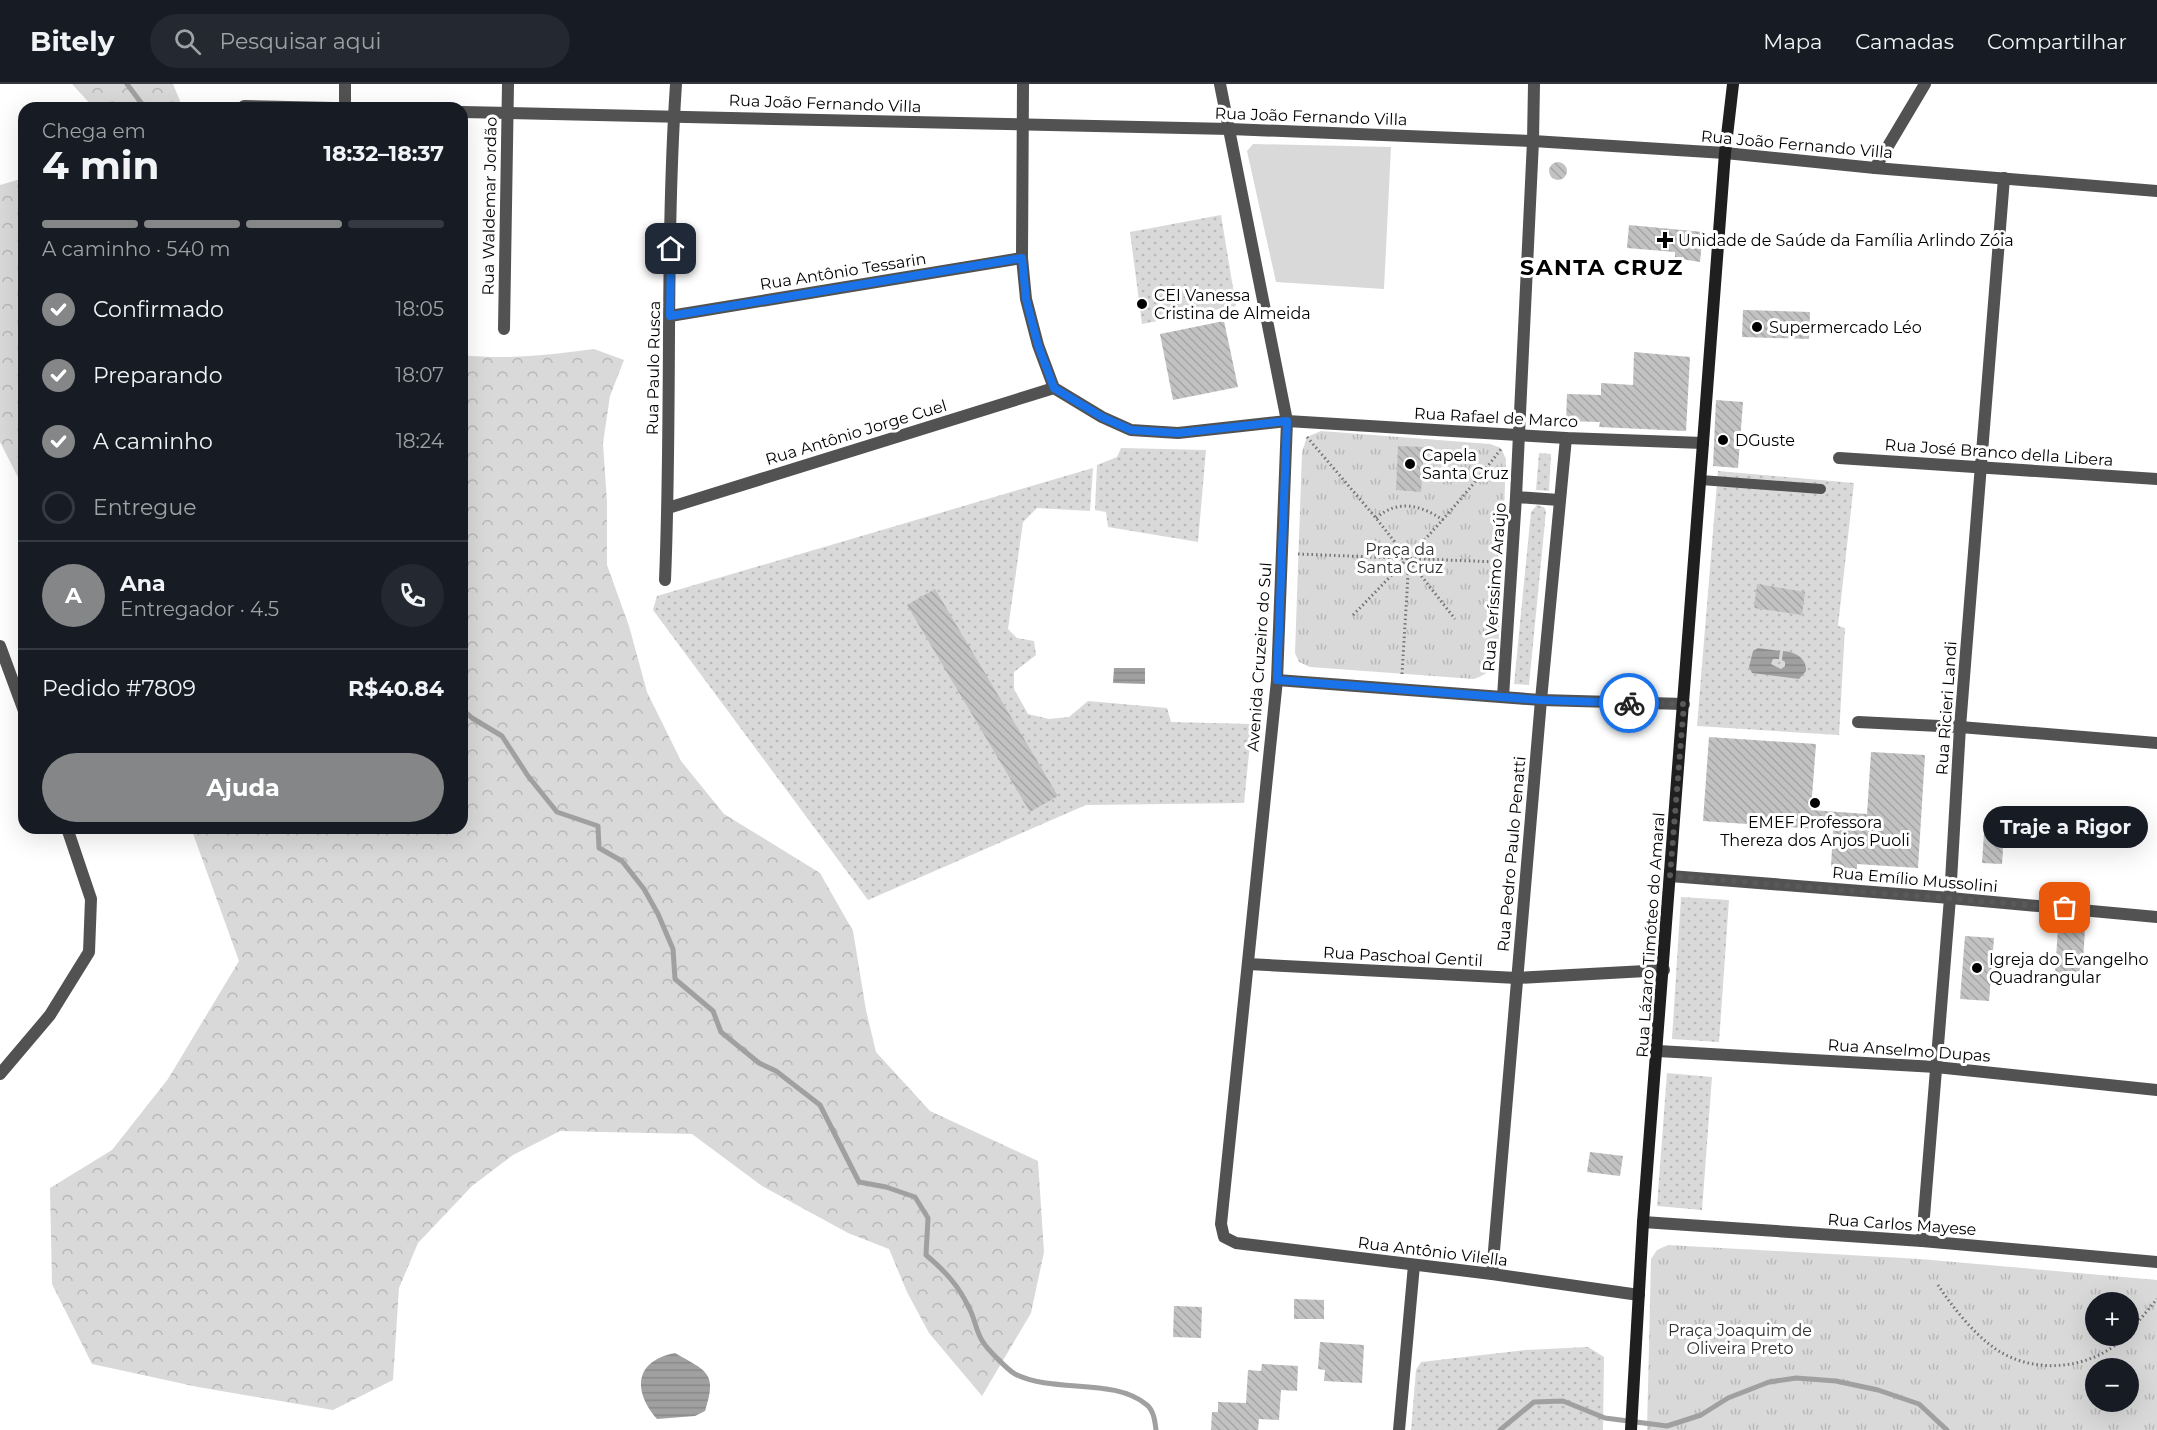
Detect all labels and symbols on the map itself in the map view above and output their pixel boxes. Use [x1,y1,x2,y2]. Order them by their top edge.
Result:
street label: Rua João Fernando Villa [728,91,922,116]
street label: Rua João Fernando Villa [1214,104,1408,129]
street label: Rua Waldemar Jordão [478,116,501,296]
street label: Rua João Fernando Villa [1700,127,1894,162]
pin [645,223,696,274]
marker: Unidade de Saúde da Família Arlindo Zóia [1656,231,1674,249]
place label: Unidade de Saúde da Família Arlindo Zóia [1678,231,2014,250]
street label: Rua Antônio Tessarin [759,249,928,294]
district label: SANTA CRUZ [1520,254,1684,281]
place label: CEI Vanessa Cristina de Almeida [1154,286,1311,323]
marker: CEI Vanessa Cristina de Almeida [1135,297,1149,311]
street label: Rua Paulo Rusca [643,301,664,435]
place label: Supermercado Léo [1769,318,1922,337]
marker: Supermercado Léo [1750,320,1764,334]
street label: Rua Antônio Jorge Cuel [763,396,949,469]
street label: Rua Rafael de Marco [1413,404,1578,431]
place label: DGuste [1735,431,1795,450]
marker: DGuste [1716,433,1730,447]
street label: Rua José Branco della Libera [1884,435,2114,470]
place label: Capela Santa Cruz [1422,446,1509,483]
marker: Capela Santa Cruz [1403,457,1417,471]
street label: Rua Veríssimo Araújo [1479,502,1510,672]
park label: Praça da Santa Cruz [1357,540,1443,577]
street label: Avenida Cruzeiro do Sul [1243,562,1276,752]
street label: Rua Ricieri Landi [1932,640,1961,776]
courier [1599,673,1659,733]
street label: Rua Pedro Paulo Penatti [1493,755,1530,953]
marker: EMEF Professora Thereza dos Anjos Puoli [1808,796,1822,810]
callout: Traje a Rigor [1982,806,2148,848]
street label: Rua Lázaro Timóteo do Amaral [1632,812,1669,1058]
place label: EMEF Professora Thereza dos Anjos Puoli [1720,813,1910,850]
street label: Rua Emílio Mussolini [1831,863,1999,896]
pin [2039,882,2090,933]
street label: Rua Paschoal Gentil [1323,943,1483,970]
place label: Igreja do Evangelho Quadrangular [1989,950,2149,987]
marker: Igreja do Evangelho Quadrangular [1970,961,1984,975]
street label: Rua Anselmo Dupas [1827,1035,1991,1066]
street label: Rua Carlos Mayese [1827,1210,1977,1239]
street label: Rua Antônio Vilella [1357,1233,1509,1270]
park label: Praça Joaquim de Oliveira Preto [1668,1321,1812,1358]

